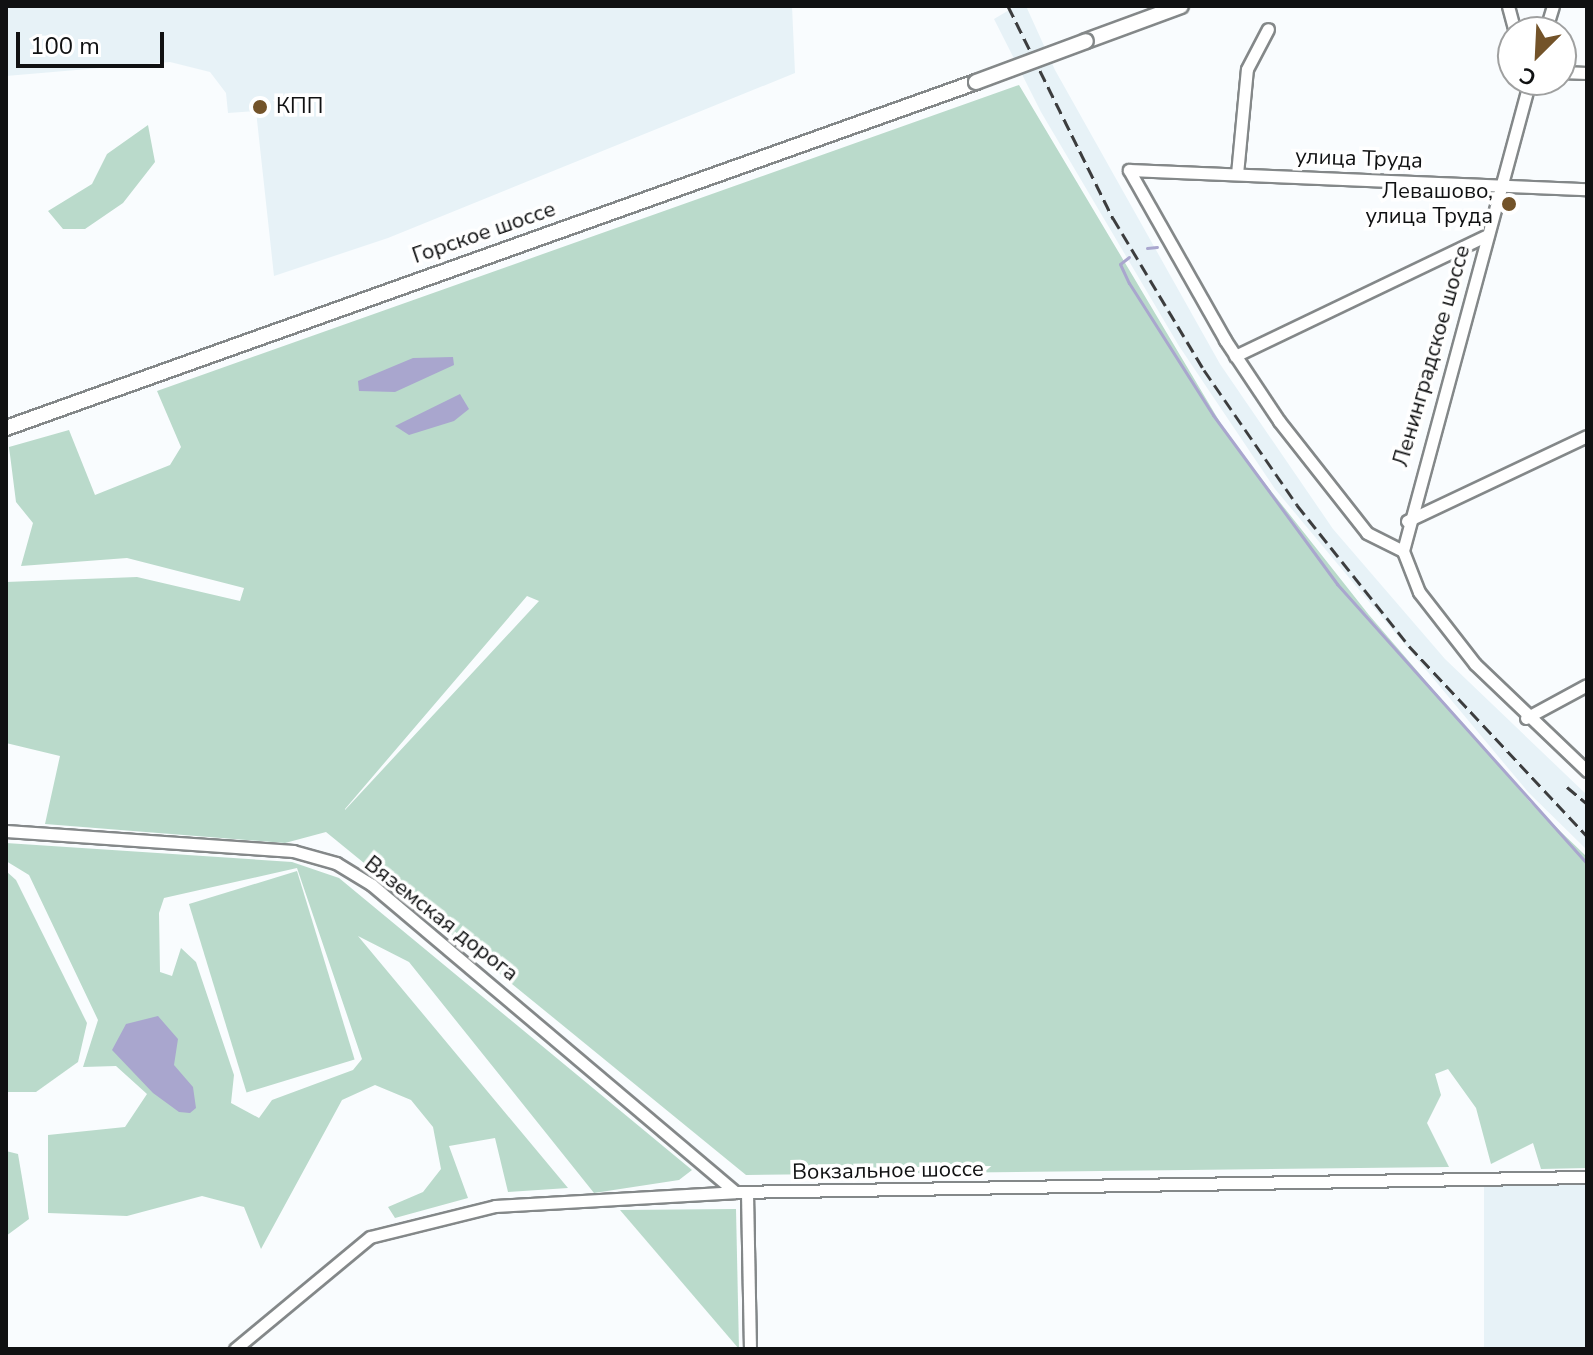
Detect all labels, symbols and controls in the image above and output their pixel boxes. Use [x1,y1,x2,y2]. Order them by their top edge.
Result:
scale bar [20,16,168,66]
north arrow [1497,16,1577,96]
text: 100 m [30,30,100,62]
text: С [1515,59,1541,93]
place label: КПП [276,94,323,120]
marker: КПП [251,98,269,116]
street label: улица Труда [1295,144,1423,174]
place label: Левашово, улица Труда [1365,178,1493,230]
marker: Левашово, улица Труда [1500,195,1518,213]
street label: Горское шоссе [409,196,559,270]
street label: Ленинградское шоссе [1388,242,1476,470]
street label: Вяземская дорога [359,851,523,987]
street label: Вокзальное шоссе [792,1156,984,1186]

